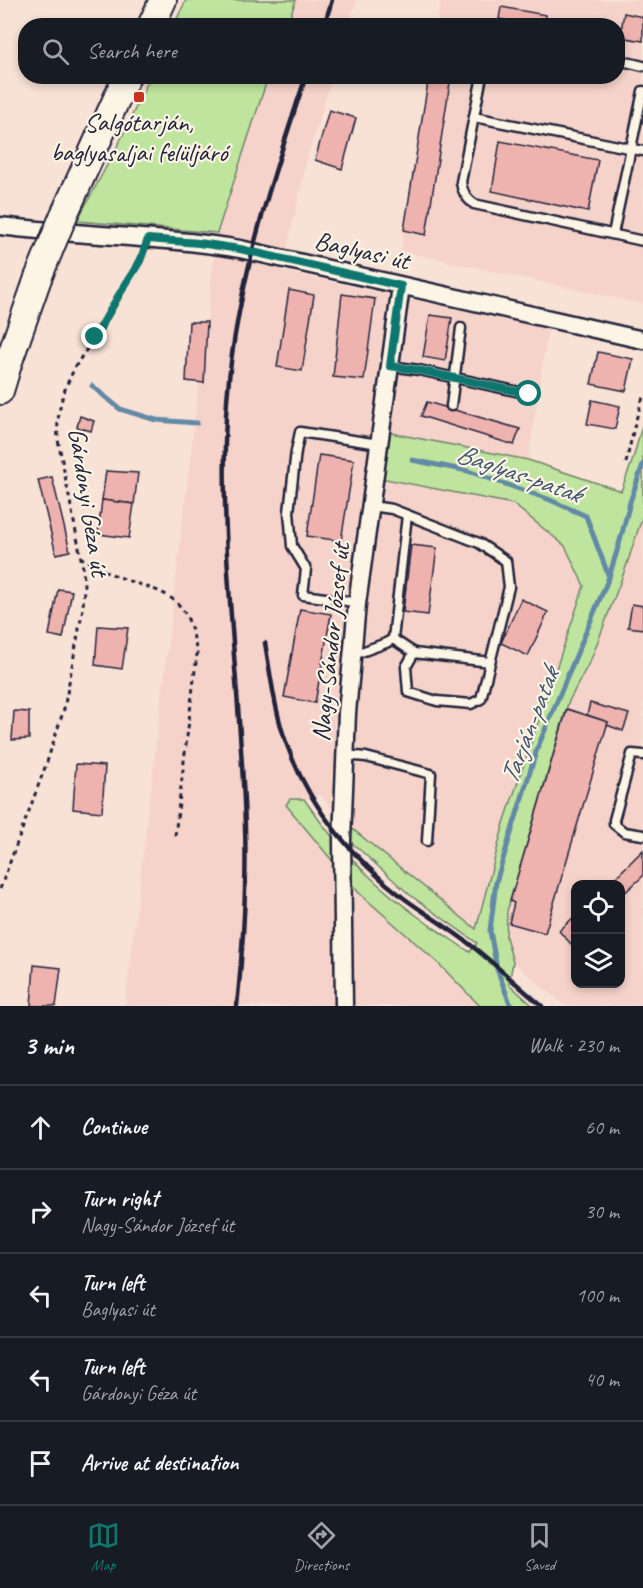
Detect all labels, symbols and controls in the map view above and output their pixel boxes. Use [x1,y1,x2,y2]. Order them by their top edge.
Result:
search box [18,18,625,84]
icon: search [39,35,72,68]
text: Search here [87,37,177,65]
marker: Salgótarján, baglyasaljai felüljáró [132,90,146,104]
place label: Salgótarján, baglyasaljai felüljáró [51,106,231,169]
street label: Baglyasi út [311,224,415,278]
route end [81,323,107,349]
route start [515,380,541,406]
street label: Gárdonyi Géza út [61,426,117,581]
water label: Baglyas-patak [452,436,591,512]
street label: Nagy-Sándor József út [304,539,358,743]
water label: Tarján-patak [491,658,568,789]
map controls [571,880,625,988]
button: locate [571,880,625,934]
button: layers [571,934,625,988]
text: 3 min [24,1029,74,1062]
text: Walk · 230 m [529,1033,619,1058]
icon: ahead [24,1111,57,1144]
text: Continue [81,1113,147,1141]
text: 60 m [585,1115,619,1140]
text: Turn right [81,1185,158,1213]
icon: right [24,1195,57,1228]
text: 30 m [585,1199,619,1224]
text: Nagy-Sándor József út [81,1213,234,1238]
text: Turn left [81,1269,145,1297]
icon: left [24,1279,57,1312]
text: 100 m [576,1283,619,1308]
text: Baglyasi út [81,1297,155,1322]
text: Turn left [81,1353,145,1381]
icon: left [24,1363,57,1396]
text: 40 m [585,1367,619,1392]
text: Gárdonyi Géza út [81,1381,196,1406]
icon: arrive [24,1447,57,1480]
text: Arrive at destination [81,1449,238,1477]
tab: Map [87,1519,120,1575]
tab: Directions [294,1519,349,1575]
tab: Saved [523,1519,556,1575]

